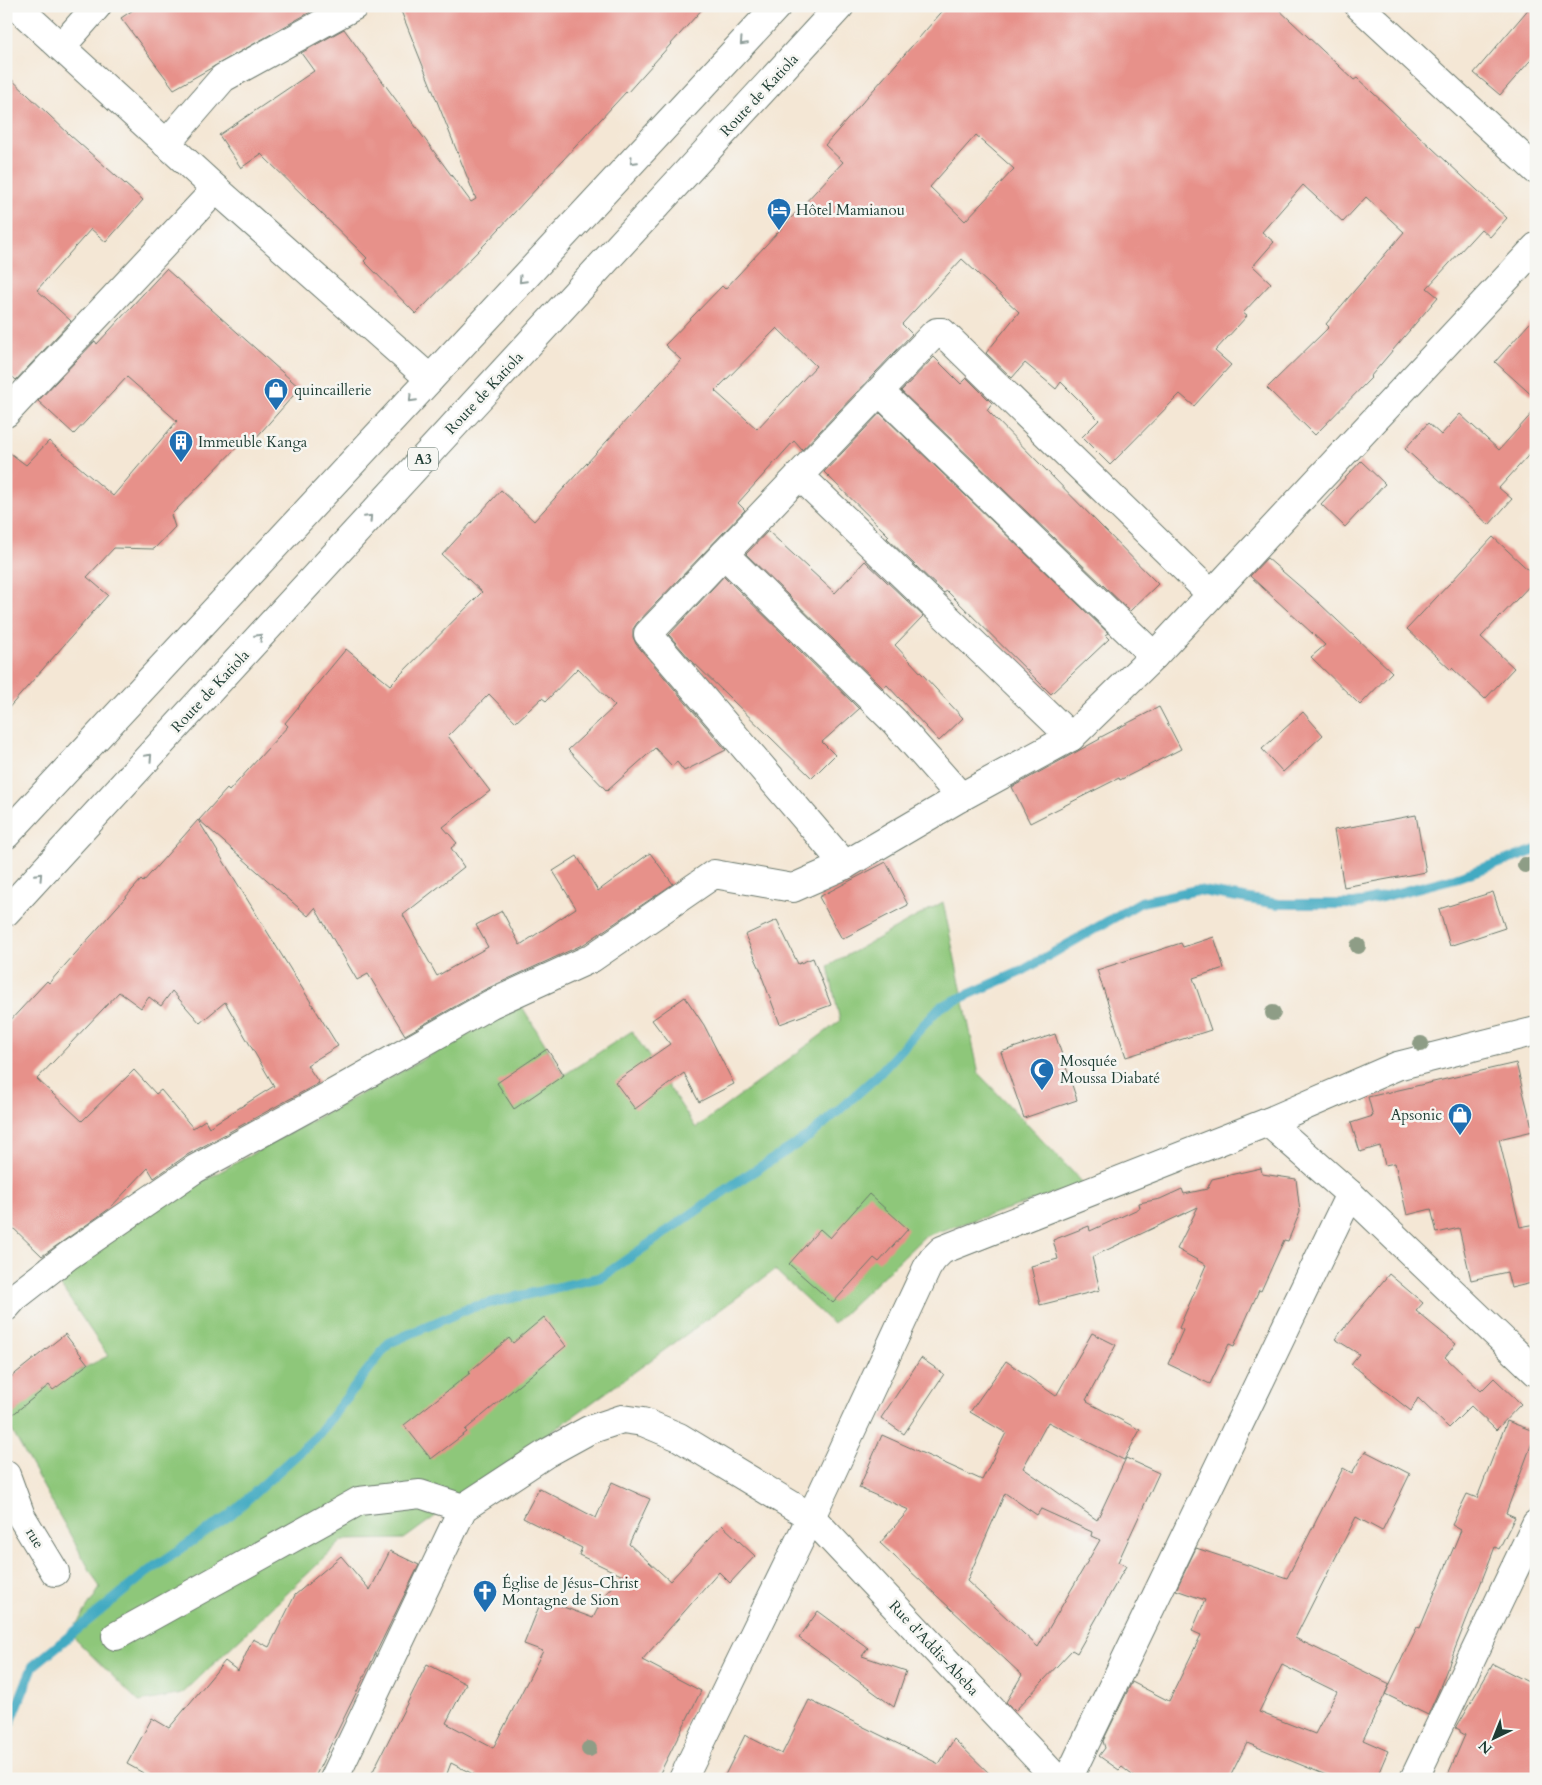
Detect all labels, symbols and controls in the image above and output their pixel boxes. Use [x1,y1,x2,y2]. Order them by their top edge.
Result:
one-way arrow [740,36,749,45]
street label: Route de Katiola [715,49,803,141]
one-way arrow [630,155,639,164]
hotel icon: Hôtel Mamianou [766,197,792,231]
place label: Hôtel Mamianou [796,200,905,220]
one-way arrow [519,275,528,284]
street label: Route de Katiola [440,347,528,439]
shop icon: quincaillerie [263,377,289,411]
place label: quincaillerie [294,380,372,400]
one-way arrow [409,394,418,403]
building icon: Immeuble Kanga [168,429,194,463]
place label: Immeuble Kanga [198,432,308,452]
road number: A3 [408,448,438,470]
one-way arrow [364,514,373,523]
one-way arrow [253,634,262,643]
street label: Route de Katiola [166,645,254,737]
one-way arrow [143,753,152,762]
one-way arrow [33,873,42,882]
place label: Mosquée Moussa Diabaté [1060,1051,1160,1088]
mosque icon: Mosquée Moussa Diabaté [1029,1057,1055,1091]
shop icon: Apsonic [1447,1102,1473,1136]
place label: Apsonic [1391,1105,1442,1125]
street label: rue [21,1524,49,1552]
place label: Église de Jésus-Christ Montagne de Sion [502,1573,639,1610]
church icon: Église de Jésus-Christ Montagne de Sion [472,1579,498,1613]
street label: Rue d'Addis-Abeba [885,1596,984,1700]
north arrow [1470,1712,1520,1762]
text: N [1475,1736,1496,1758]

